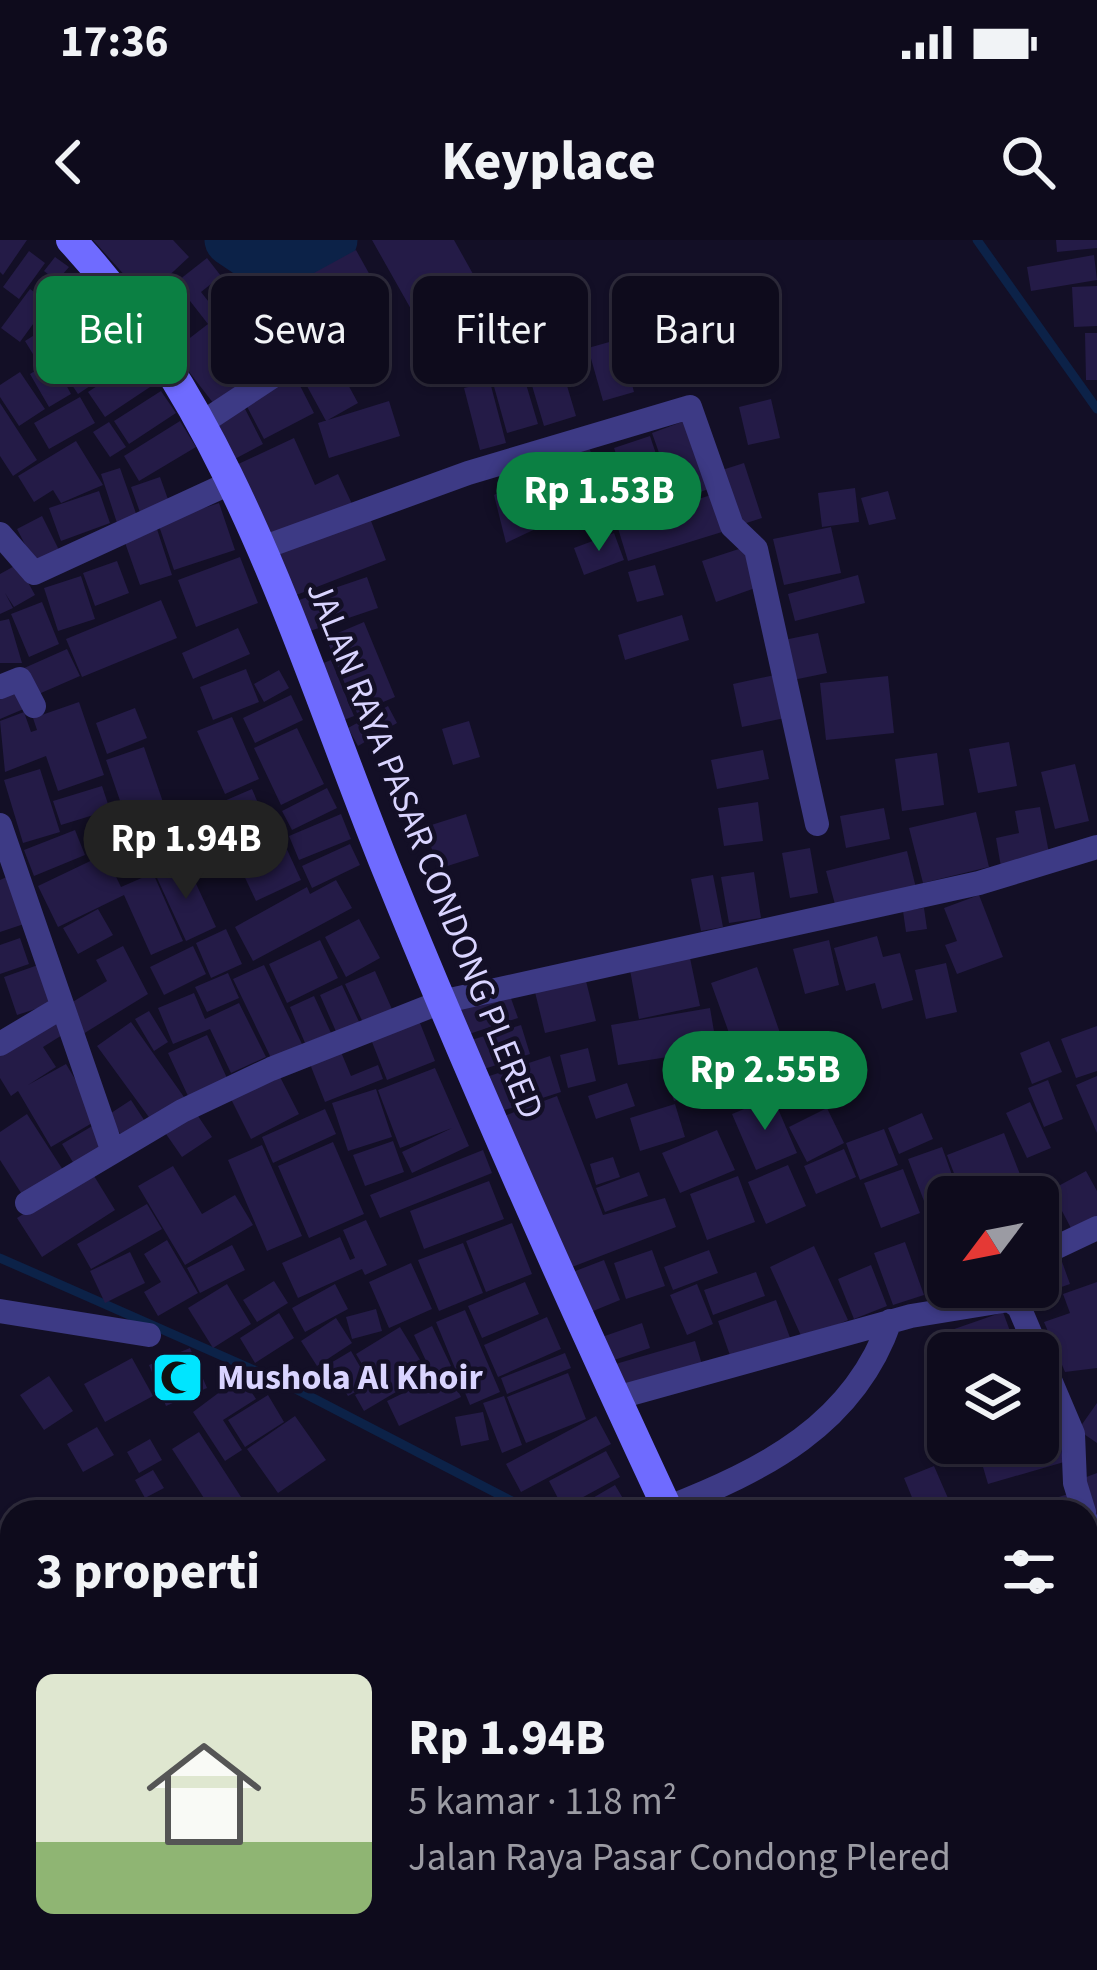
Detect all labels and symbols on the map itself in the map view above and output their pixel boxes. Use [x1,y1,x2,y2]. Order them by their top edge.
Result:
pin: Rp 1.53B [475,452,723,554]
street label: JALAN RAYA PASAR CONDONG PLERED [293,573,557,1127]
pin: Rp 1.94B [62,800,310,902]
pin: Rp 2.55B [641,1031,889,1133]
north arrow [927,1176,1059,1308]
mosque icon: Mushola Al Khoir [150,1349,206,1405]
place label: Mushola Al Khoir [217,1352,484,1403]

